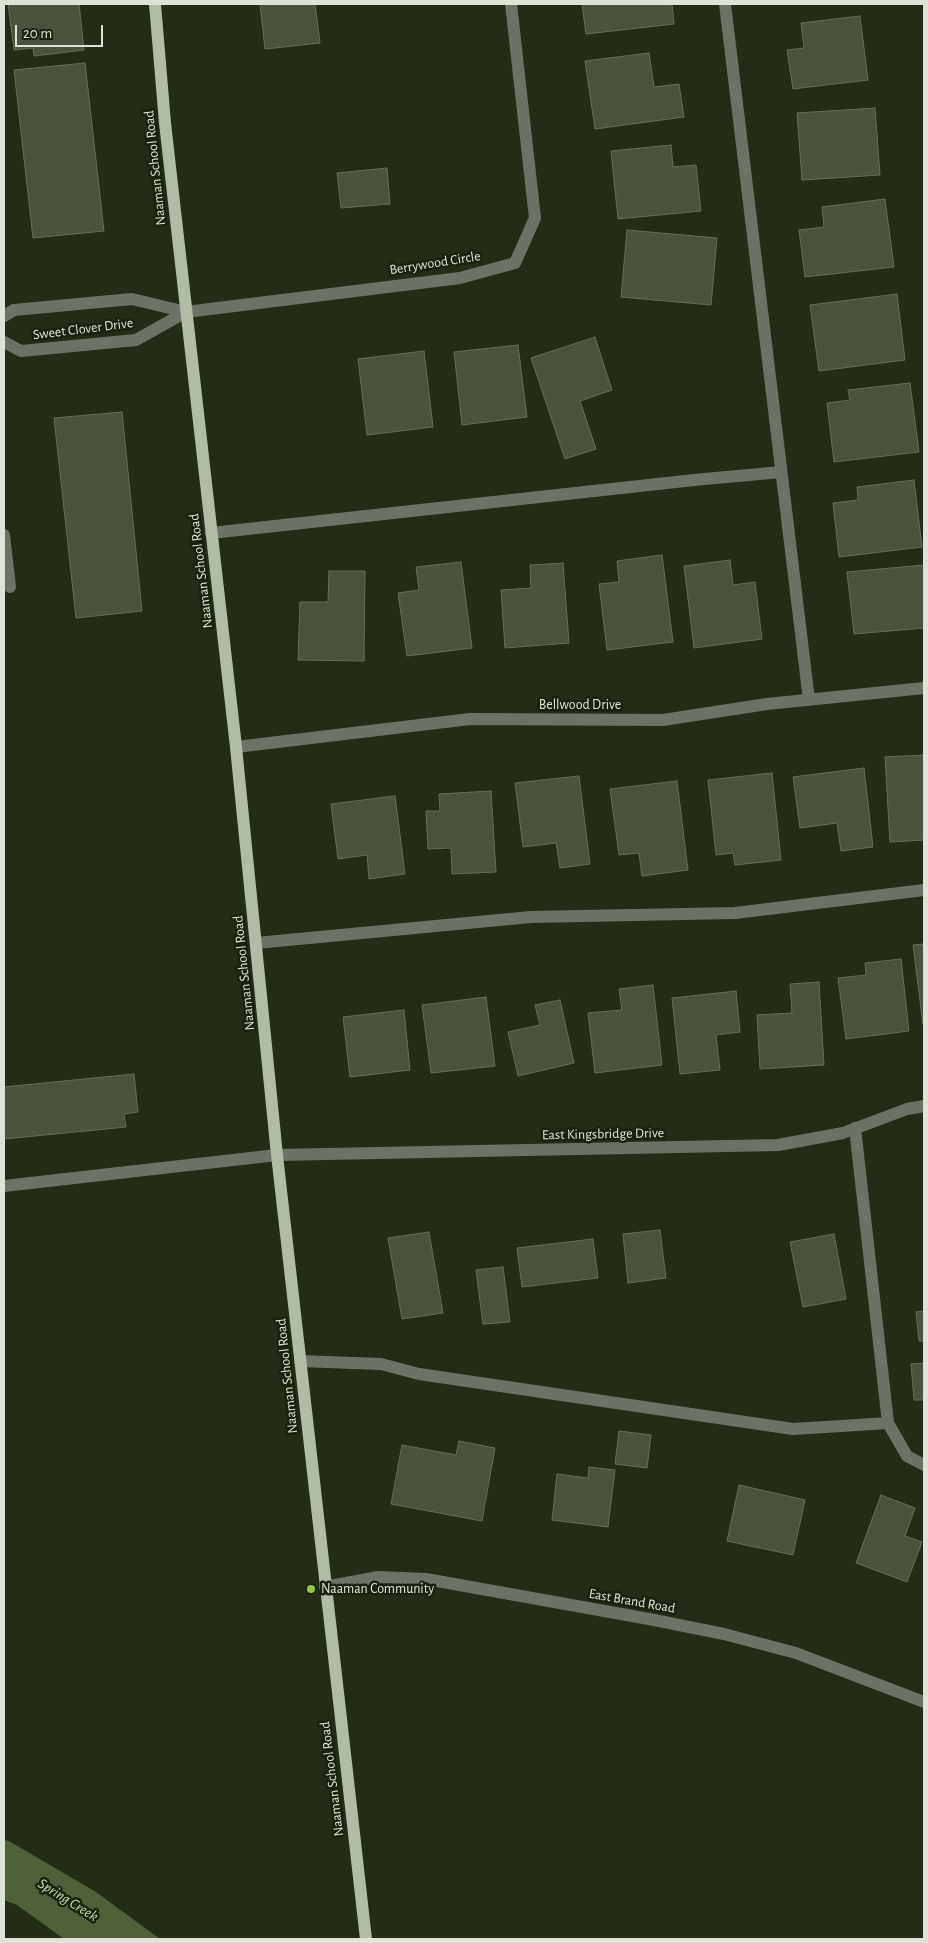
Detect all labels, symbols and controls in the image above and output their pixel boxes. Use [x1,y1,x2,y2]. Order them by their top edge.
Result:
scale bar [18,15,105,47]
text: 20 m [23,26,52,41]
street label: Naaman School Road [141,110,169,226]
street label: Berrywood Circle [388,248,482,278]
street label: Sweet Clover Drive [32,315,134,343]
street label: Naaman School Road [186,513,216,629]
street label: Bellwood Drive [539,697,621,713]
street label: Naaman School Road [230,915,258,1031]
street label: East Kingsbridge Drive [542,1125,664,1143]
street label: Naaman School Road [273,1318,301,1434]
place label: Naaman Community [321,1581,434,1597]
marker: Naaman Community [305,1583,317,1595]
street label: East Brand Road [587,1585,677,1617]
street label: Naaman School Road [317,1721,347,1837]
water label: Spring Creek [35,1874,101,1926]

